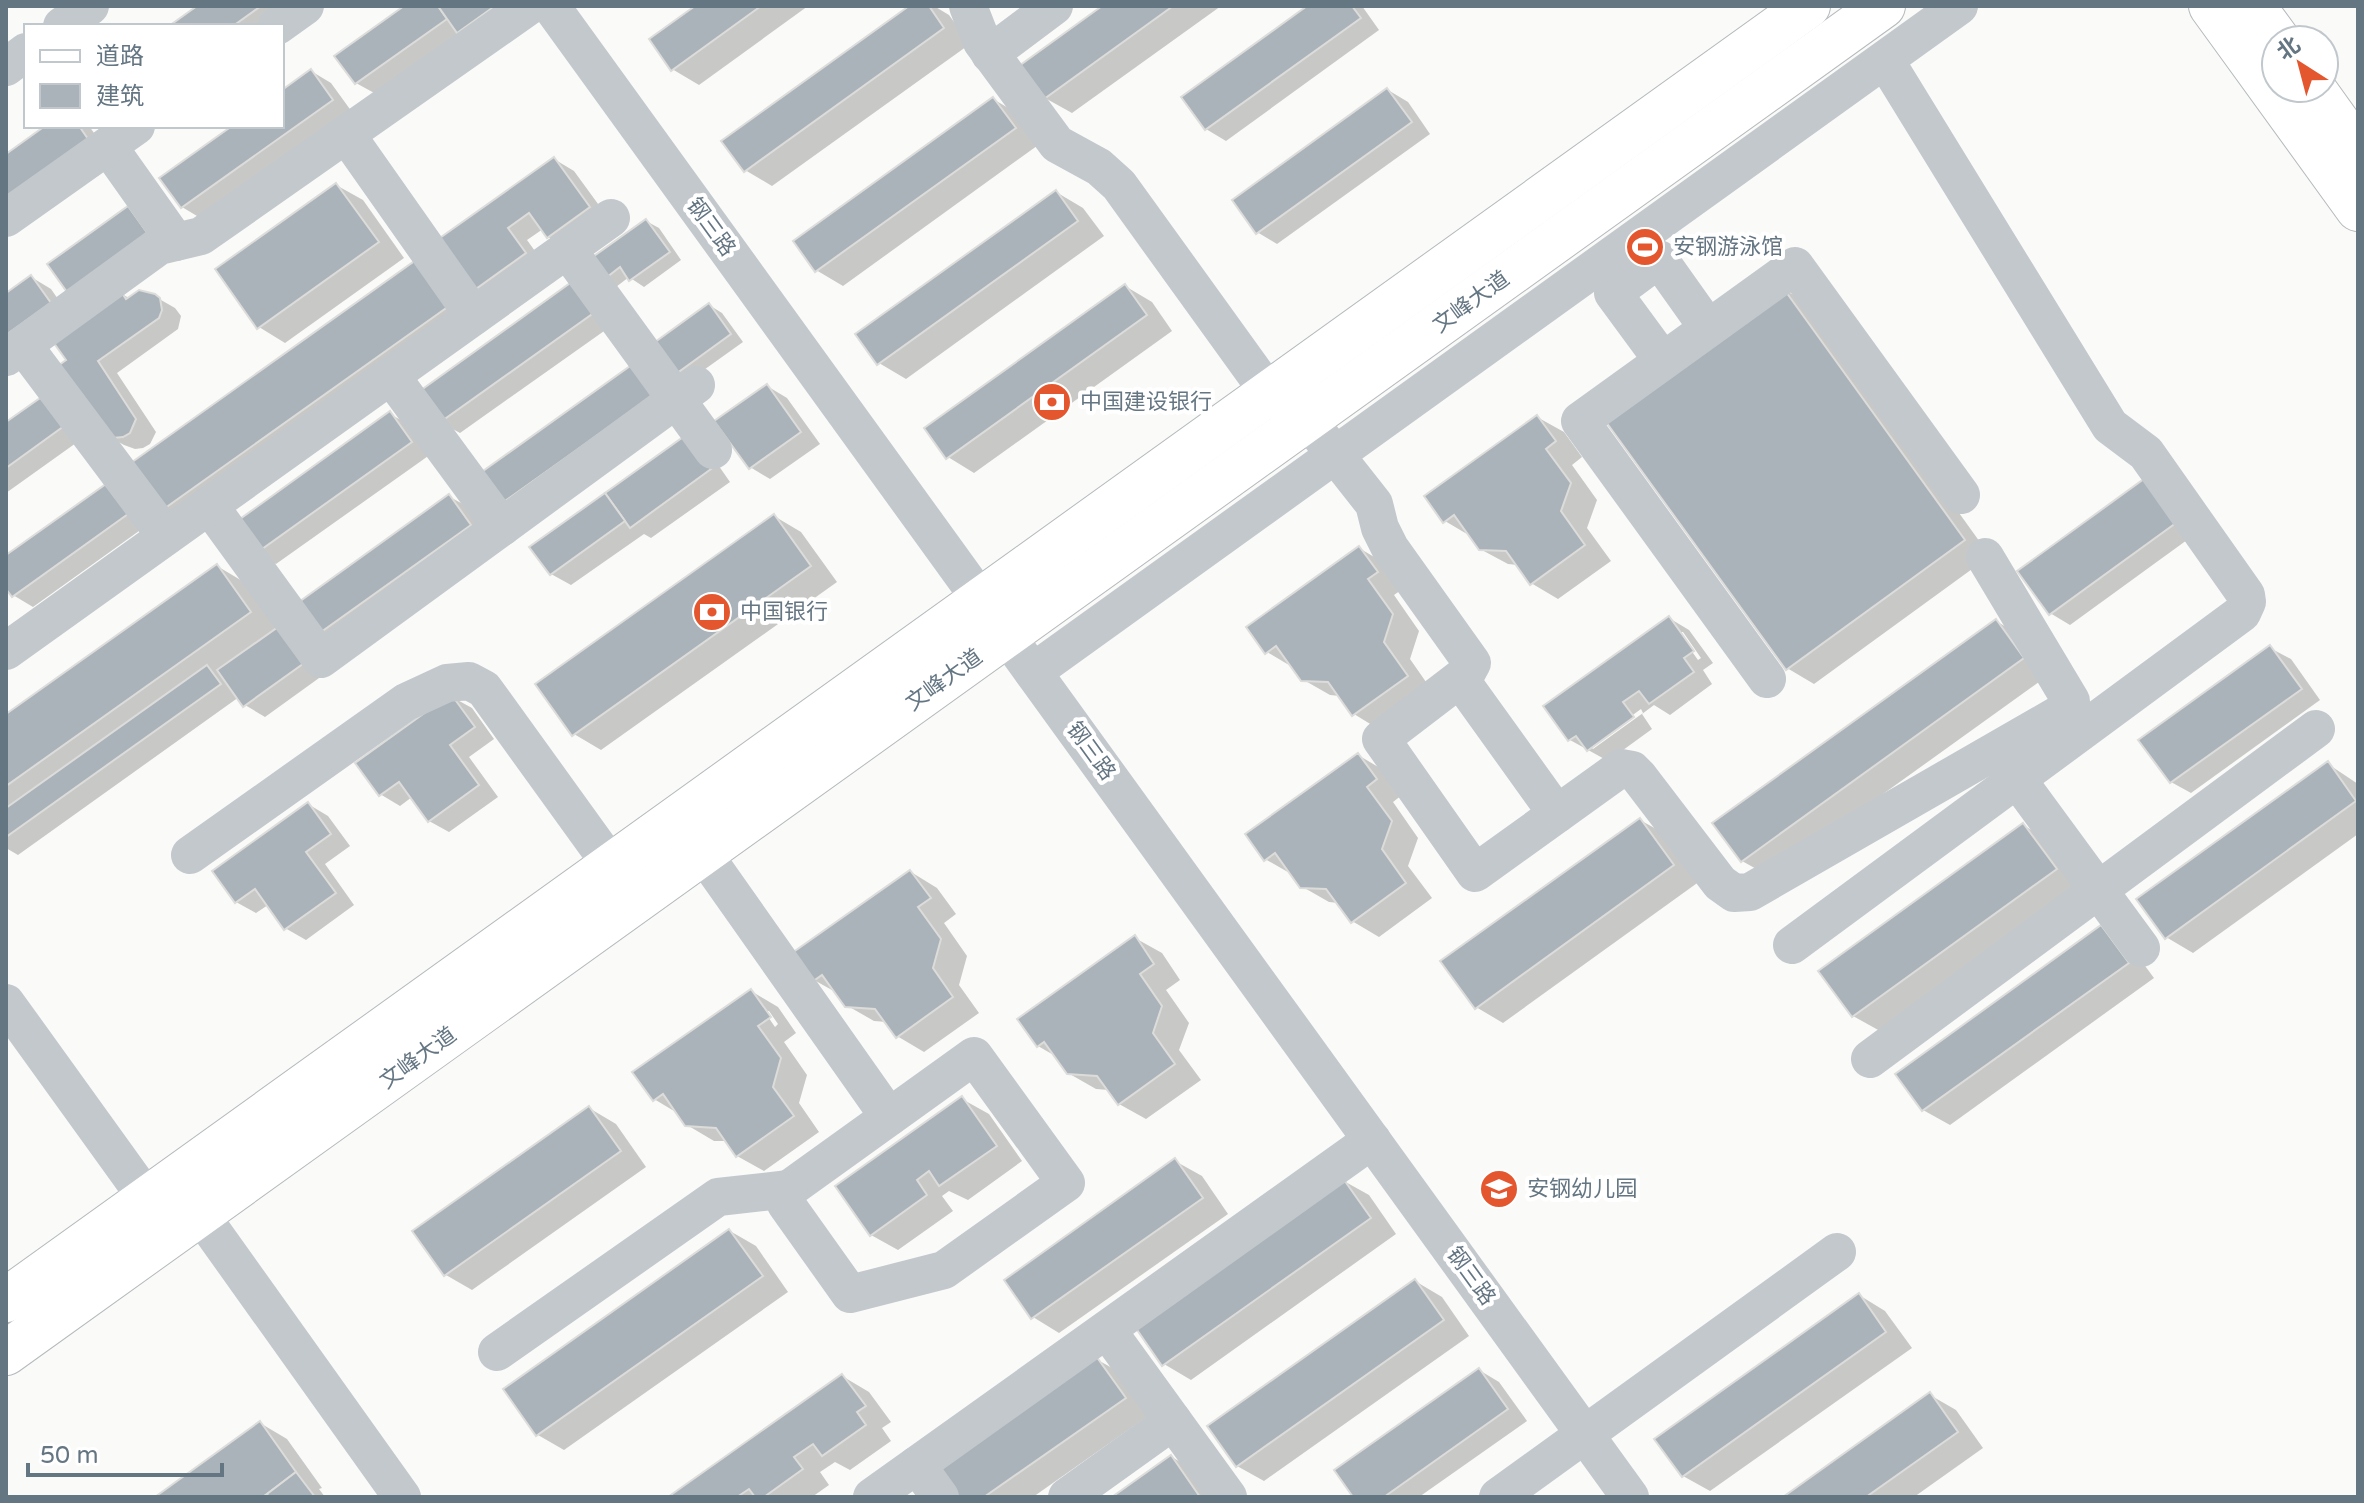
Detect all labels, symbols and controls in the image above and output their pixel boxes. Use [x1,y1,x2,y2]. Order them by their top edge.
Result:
legend [24,24,284,128]
north arrow [2260,24,2340,104]
text: 北 [2272,32,2305,66]
text: 道路 [96,42,144,71]
text: 建筑 [96,82,144,111]
street label: 钢三路 [681,193,741,261]
sports icon: 安钢游泳馆 [1624,226,1666,268]
place label: 安钢游泳馆 [1673,234,1783,260]
street label: 文峰大道 [1428,266,1514,338]
bank icon: 中国建设银行 [1031,381,1073,423]
place label: 中国建设银行 [1080,389,1212,415]
bank icon: 中国银行 [691,591,733,633]
place label: 中国银行 [740,599,828,625]
street label: 文峰大道 [901,644,987,716]
street label: 钢三路 [1061,717,1121,785]
street label: 文峰大道 [375,1022,461,1094]
school or university icon: 安钢幼儿园 [1478,1168,1520,1210]
place label: 安钢幼儿园 [1527,1176,1637,1202]
street label: 钢三路 [1441,1242,1501,1310]
scale bar [28,1427,222,1477]
text: 50 m [40,1441,98,1470]

